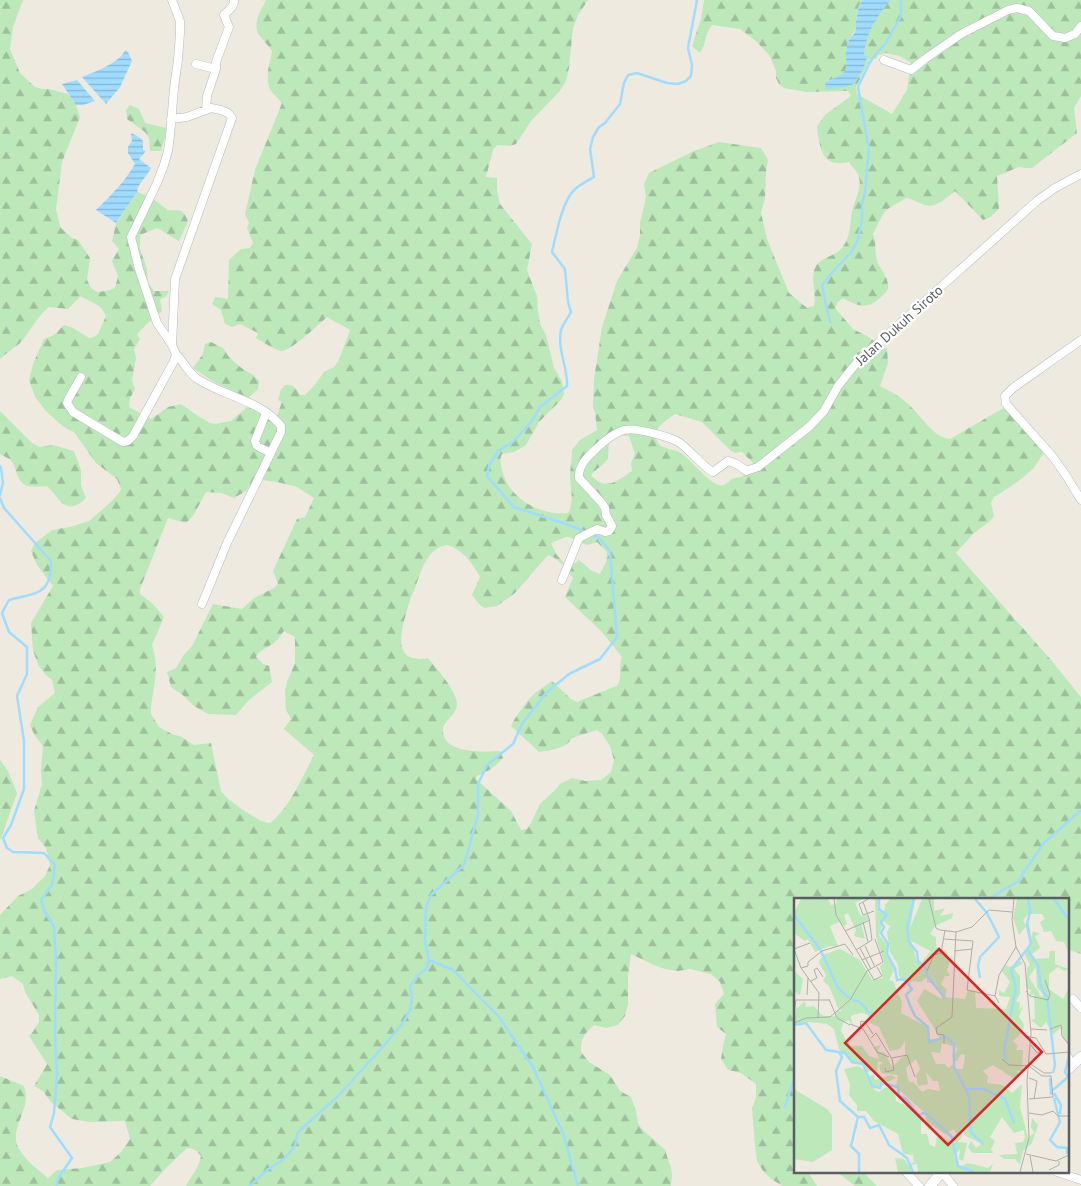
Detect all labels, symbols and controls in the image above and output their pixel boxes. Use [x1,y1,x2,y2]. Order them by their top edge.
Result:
street label: Jalan Dukuh Siroto [851,281,946,370]
inset map [794,898,1068,1174]

